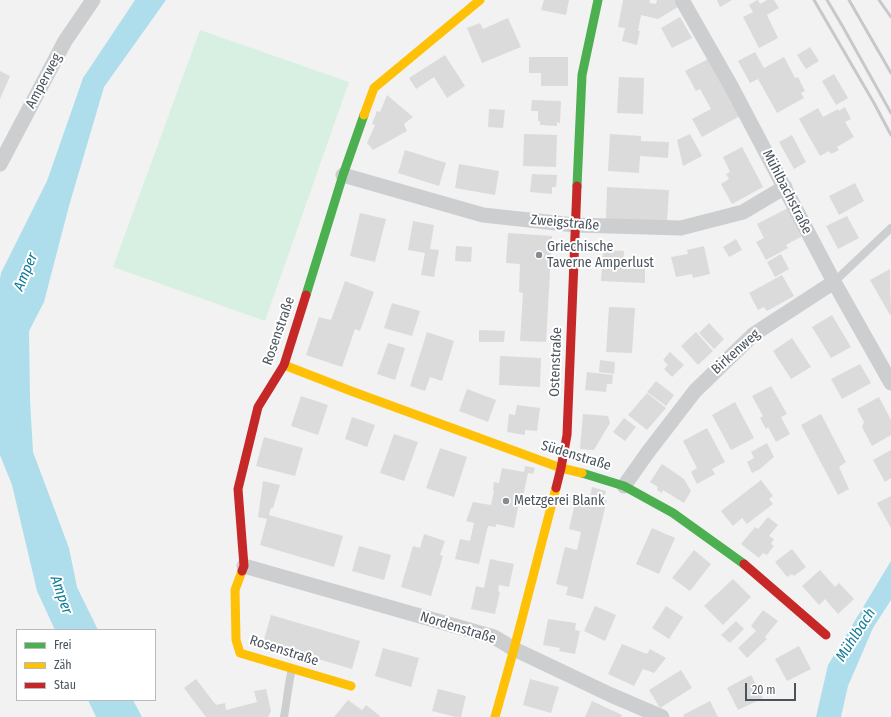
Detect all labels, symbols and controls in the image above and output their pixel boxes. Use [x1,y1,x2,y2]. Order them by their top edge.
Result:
street label: Amperweg [22,51,66,111]
street label: Mühlbachstraße [759,147,815,237]
street label: Zweigstraße [530,212,600,234]
place label: Griechische Taverne Amperlust [547,239,654,272]
water label: Amper [10,250,42,294]
marker: Griechische Taverne Amperlust [534,250,544,260]
street label: Rosenstraße [259,295,299,367]
street label: Birkenweg [708,326,764,378]
street label: Ostenstraße [546,327,566,397]
street label: Südenstraße [539,437,613,475]
place label: Metzgerei Blank [514,493,604,509]
marker: Metzgerei Blank [501,496,511,506]
water label: Amper [46,573,76,617]
water label: Mühlbach [832,605,880,665]
street label: Nordenstraße [418,609,498,647]
legend [16,629,156,701]
street label: Rosenstraße [247,632,321,670]
text: Frei [54,638,72,652]
text: Zäh [54,658,72,672]
scale bar [747,675,798,701]
text: Stau [54,678,76,692]
text: 20 m [752,683,776,697]

